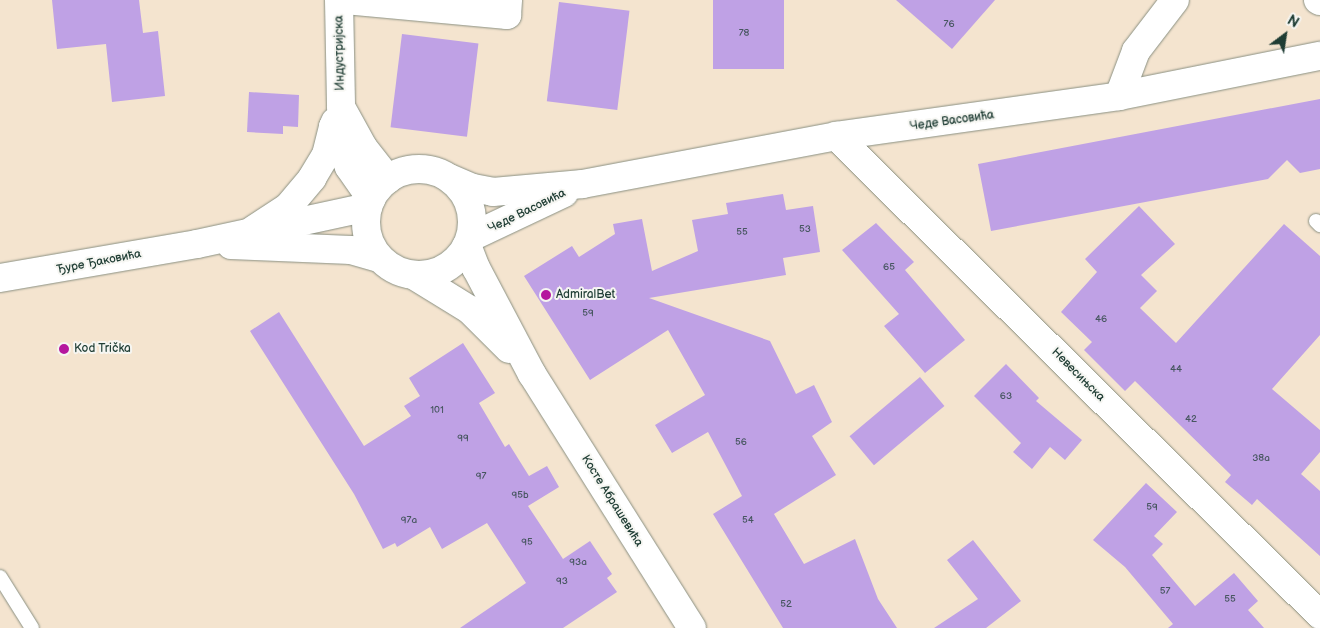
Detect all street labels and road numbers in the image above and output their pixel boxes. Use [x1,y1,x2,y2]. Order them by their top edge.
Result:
street label: Индустријска [332,15,348,91]
street label: Чеде Васовића [909,108,995,134]
street label: Чеде Васовића [486,186,568,236]
street label: Ђуре Ђаковића [56,247,142,277]
street label: Невесињска [1048,345,1108,405]
street label: Косте Абрашевића [578,453,646,549]

